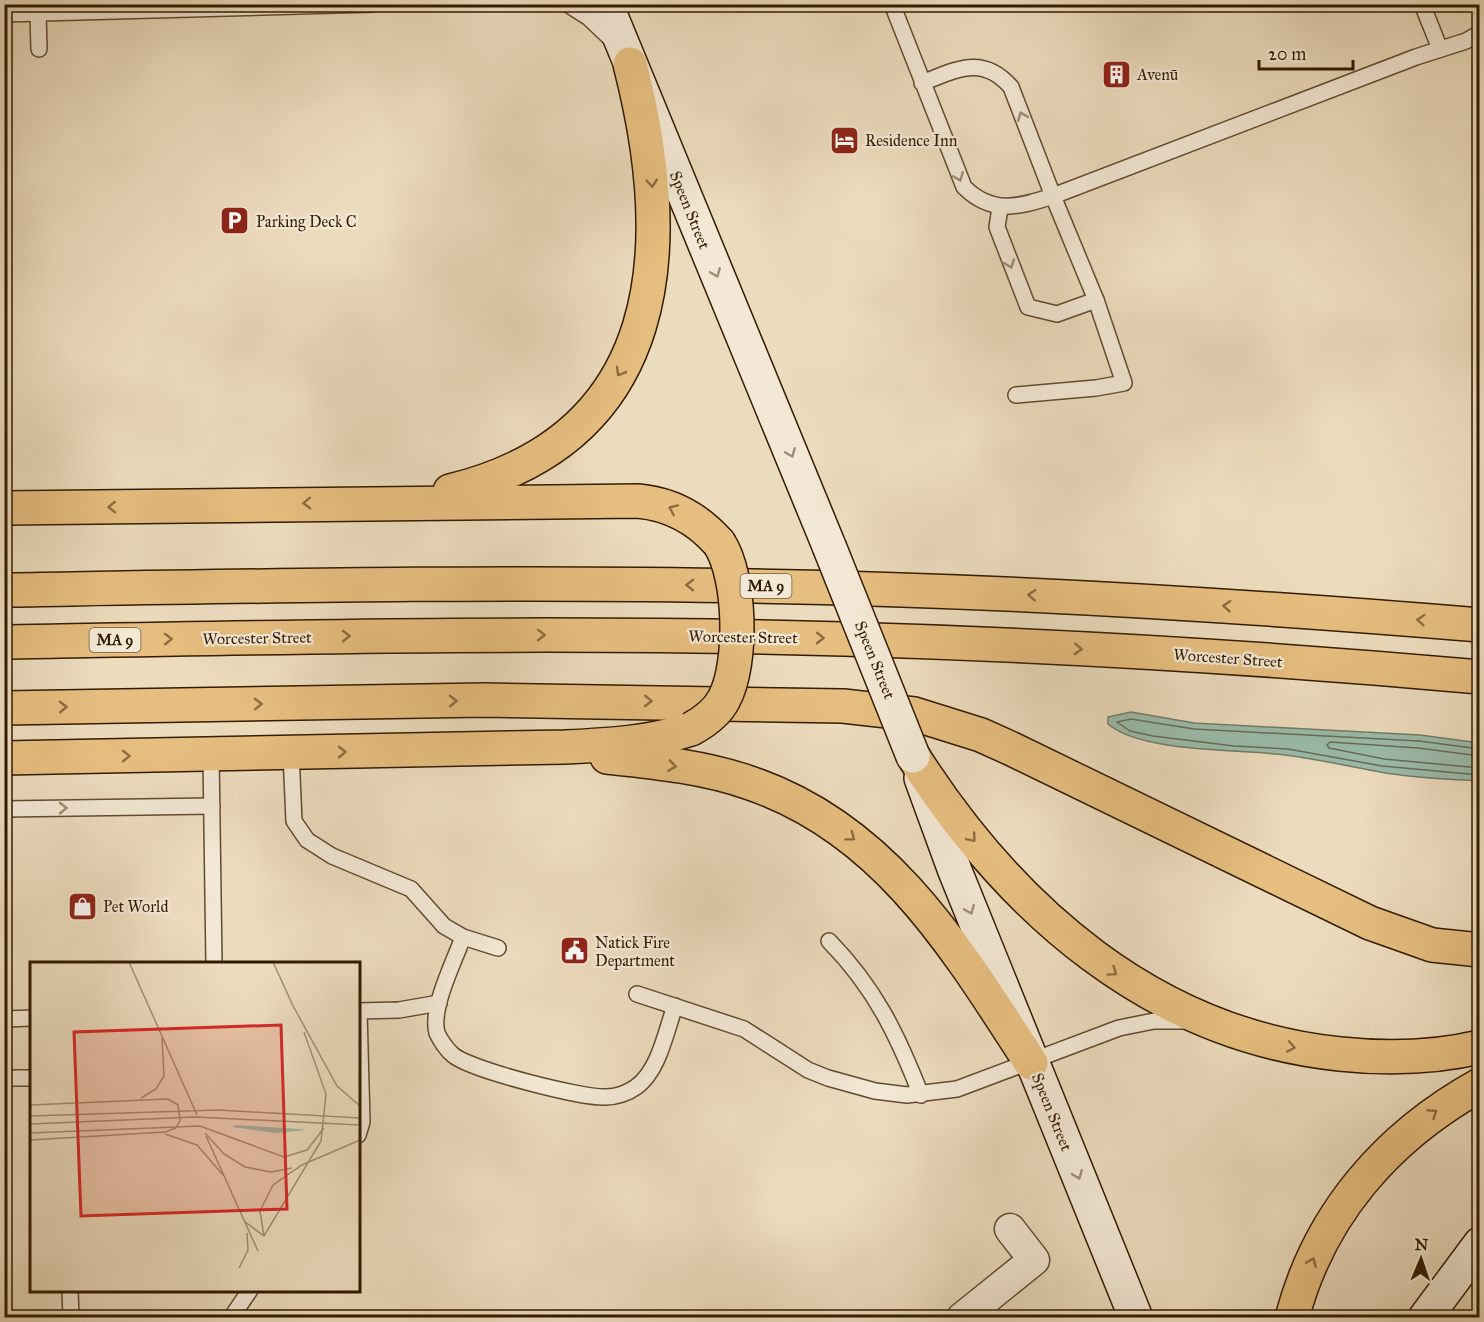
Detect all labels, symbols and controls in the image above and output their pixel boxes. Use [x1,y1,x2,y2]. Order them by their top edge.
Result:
scale bar [1259,33,1354,71]
text: 20 m [1268,43,1306,65]
building icon: Avenū [1100,58,1132,90]
place label: Avenū [1136,65,1179,84]
one-way arrow [1017,111,1029,122]
hotel icon: Residence Inn [828,124,860,156]
place label: Residence Inn [865,131,958,150]
street label: Speen Street [666,168,714,252]
one-way arrow [952,170,964,181]
one-way arrow [646,178,659,187]
parking icon: Parking Deck C [219,205,251,237]
place label: Parking Deck C [256,212,357,232]
one-way arrow [1003,258,1016,268]
one-way arrow [709,267,721,278]
one-way arrow [615,366,627,376]
one-way arrow [784,447,796,458]
one-way arrow [302,497,311,510]
one-way arrow [107,500,116,513]
one-way arrow [668,504,679,516]
road number: MA 9 [740,574,792,598]
one-way arrow [686,579,695,591]
one-way arrow [1028,588,1037,601]
one-way arrow [1222,600,1231,613]
one-way arrow [1417,614,1426,627]
street label: Speen Street [851,618,899,702]
street label: Worcester Street [688,627,798,647]
road number: MA 9 [90,628,140,652]
street label: Worcester Street [202,628,312,648]
one-way arrow [537,629,546,641]
one-way arrow [342,630,351,642]
one-way arrow [816,632,825,644]
one-way arrow [163,633,172,645]
one-way arrow [1073,642,1082,655]
street label: Worcester Street [1173,645,1284,671]
one-way arrow [448,695,457,707]
one-way arrow [643,695,652,707]
one-way arrow [253,698,262,710]
one-way arrow [58,701,67,713]
one-way arrow [337,746,346,758]
one-way arrow [121,750,130,762]
one-way arrow [667,759,676,771]
one-way arrow [58,802,67,814]
one-way arrow [844,830,855,841]
one-way arrow [965,831,976,842]
shop icon: Pet World [66,890,98,922]
place label: Pet World [103,897,168,916]
one-way arrow [963,903,975,914]
place label: Natick Fire Department [595,933,675,970]
public building icon: Natick Fire Department [558,935,590,967]
inset map [30,962,360,1292]
one-way arrow [1106,965,1117,976]
one-way arrow [1286,1040,1296,1053]
street label: Speen Street [1028,1070,1076,1154]
one-way arrow [1426,1109,1437,1120]
one-way arrow [1071,1169,1083,1180]
north arrow [1391,1229,1451,1289]
text: N [1414,1235,1429,1254]
one-way arrow [1305,1258,1317,1269]

